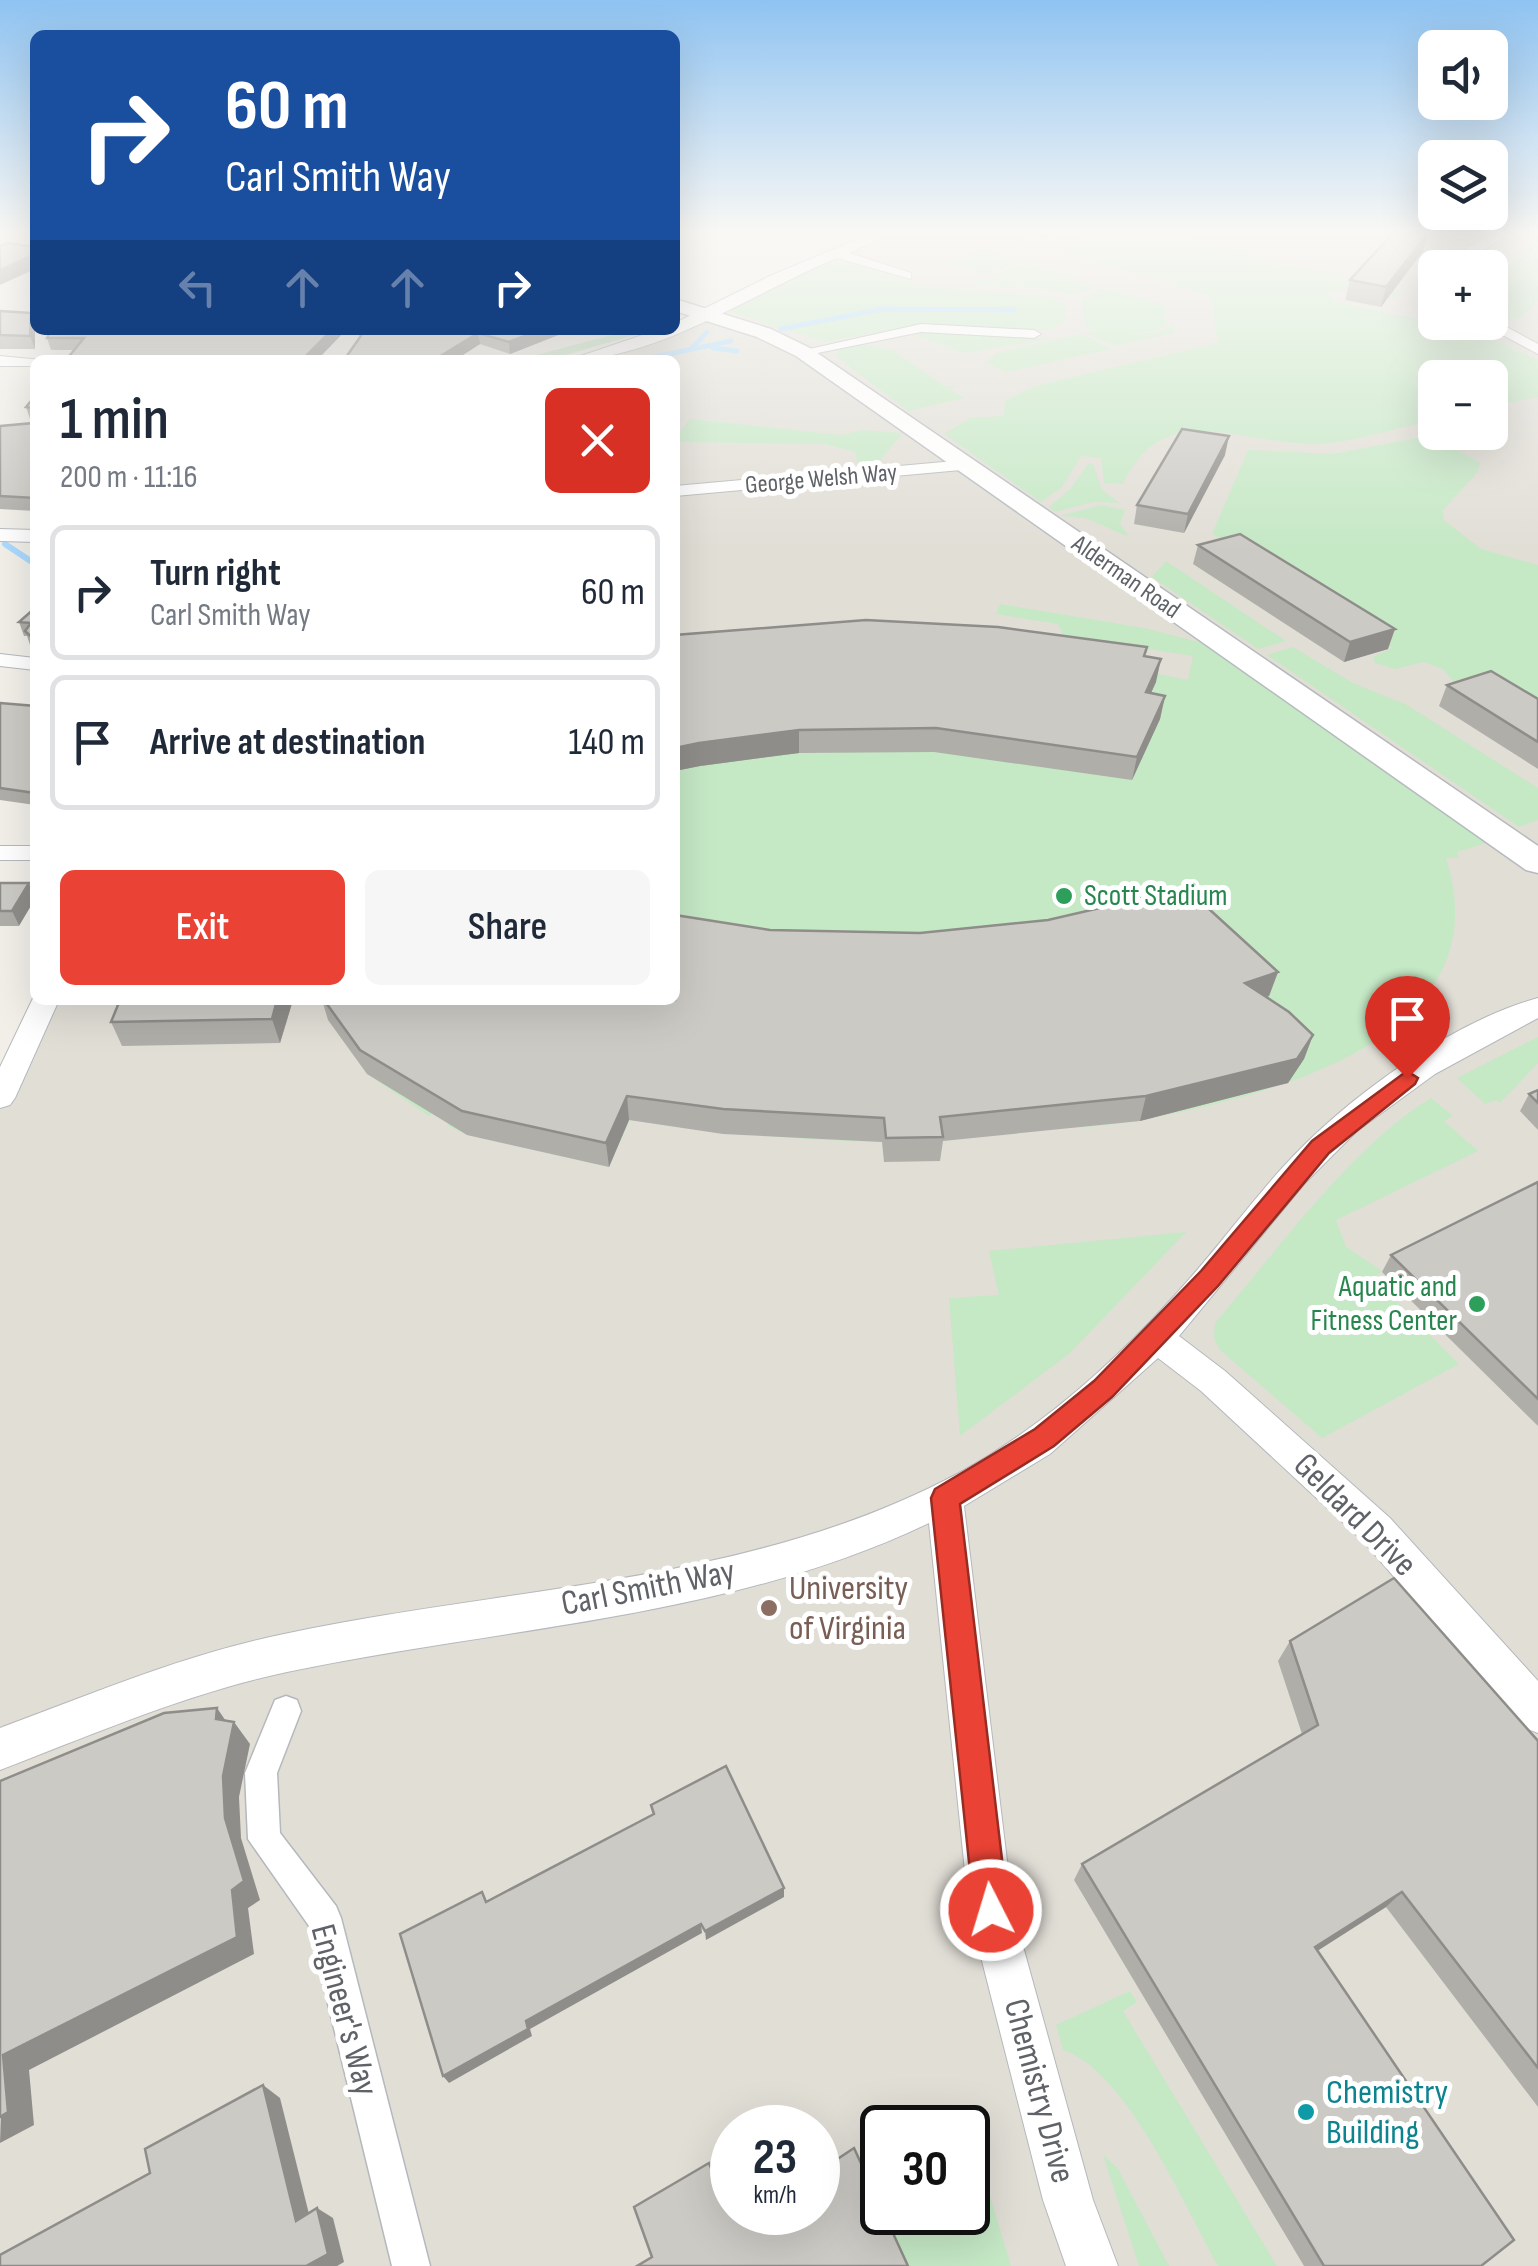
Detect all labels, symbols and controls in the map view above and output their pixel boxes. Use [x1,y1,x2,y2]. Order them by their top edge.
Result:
map controls [1418,30,1508,450]
button: sound [1418,30,1508,120]
text: 60 m [225,65,349,149]
icon: right [60,70,190,200]
button: layers [1418,140,1508,230]
text: Carl Smith Way [225,150,451,205]
button: + [1418,250,1508,340]
icon: left [170,260,225,315]
icon: ahead [275,260,330,315]
icon: ahead [380,260,435,315]
icon: right [485,260,540,315]
button: − [1418,360,1508,450]
text: 1 min [60,384,169,456]
button: close [545,388,650,493]
street label: George Welsh Way [744,457,899,501]
text: 200 m · 11:16 [60,458,198,497]
street label: Alderman Road [1065,528,1186,626]
text: Turn right [150,551,281,596]
icon: right [65,565,120,620]
text: 60 m [581,570,645,615]
text: Carl Smith Way [150,596,311,635]
icon: arrive [65,715,120,770]
text: Arrive at destination [150,720,425,765]
text: 140 m [568,720,645,765]
button: Exit [60,870,345,985]
button: Share [365,870,650,985]
place label: Scott Stadium [1084,878,1228,914]
marker: Scott Stadium [1053,885,1075,907]
pin [1365,976,1450,1079]
icon: arrive [1380,991,1435,1046]
place label: Aquatic and Fitness Center [1311,1269,1457,1339]
marker: Aquatic and Fitness Center [1466,1293,1488,1315]
street label: Geldard Drive [1284,1444,1426,1586]
street label: Carl Smith Way [558,1550,738,1626]
place label: University of Virginia [789,1567,908,1650]
marker: University of Virginia [758,1597,780,1619]
position arrow [939,1858,1043,1962]
street label: Engineer's Way [301,1920,387,2100]
street label: Chemistry Drive [994,1994,1084,2188]
place label: Chemistry Building [1326,2071,1448,2154]
marker: Chemistry Building [1295,2101,1317,2123]
speed limit sign: 30 [860,2105,990,2235]
text: 23 [753,2128,797,2188]
text: km/h [753,2180,797,2211]

